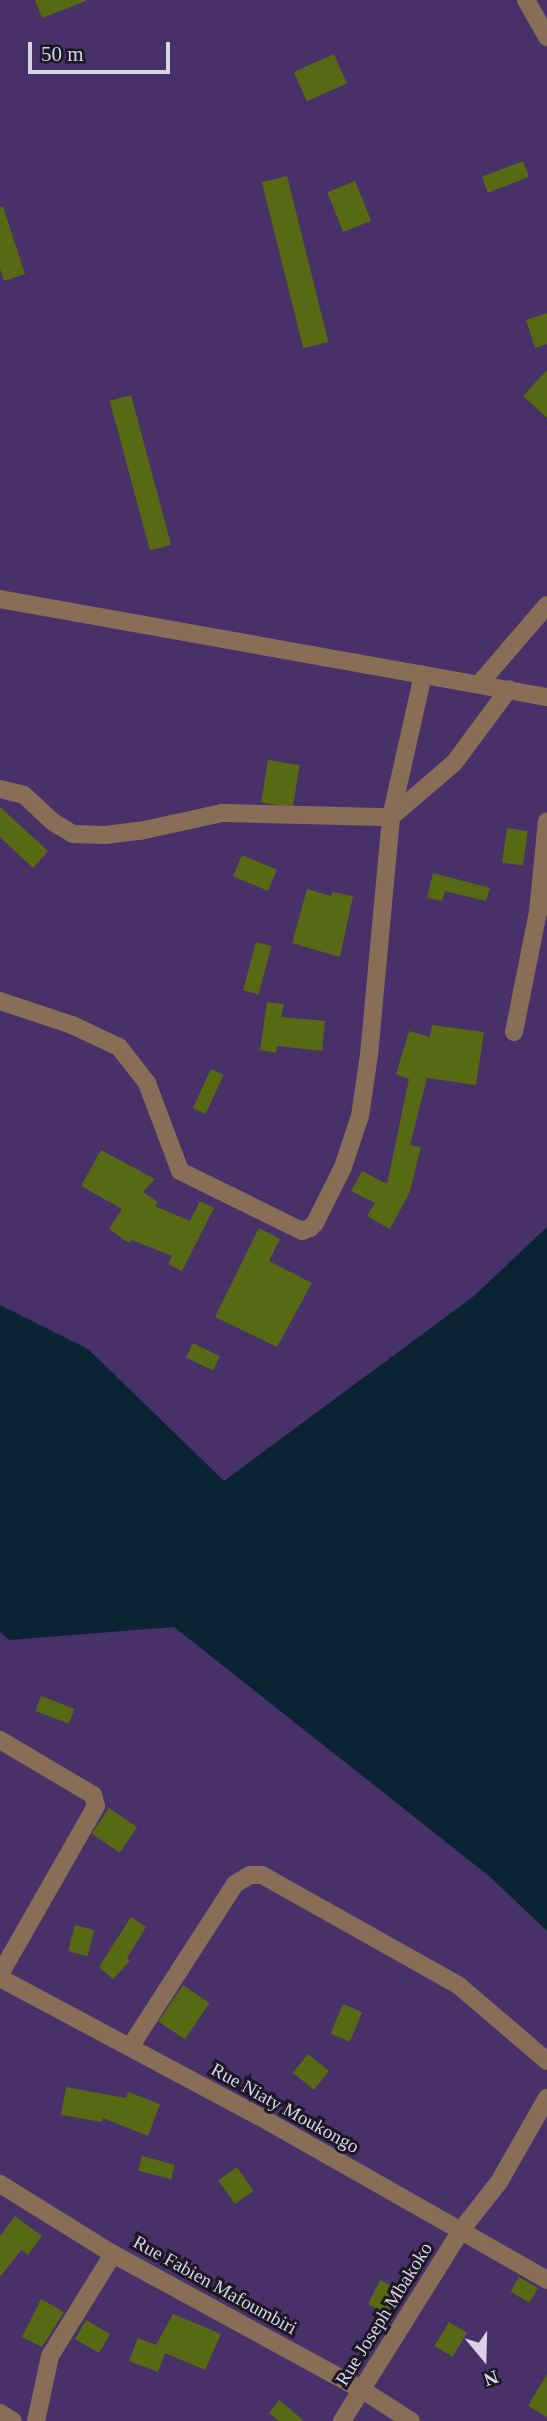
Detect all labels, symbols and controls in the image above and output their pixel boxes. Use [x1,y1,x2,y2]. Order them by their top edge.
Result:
scale bar [32,28,173,72]
text: 50 m [41,42,84,66]
street label: Rue Niaty Moukongo [207,2058,363,2158]
street label: Rue Fabien Mafoumbiri [129,2231,301,2339]
street label: Rue Joseph Mbakoko [331,2238,437,2390]
north arrow [449,2323,519,2393]
text: N [481,2366,501,2390]

